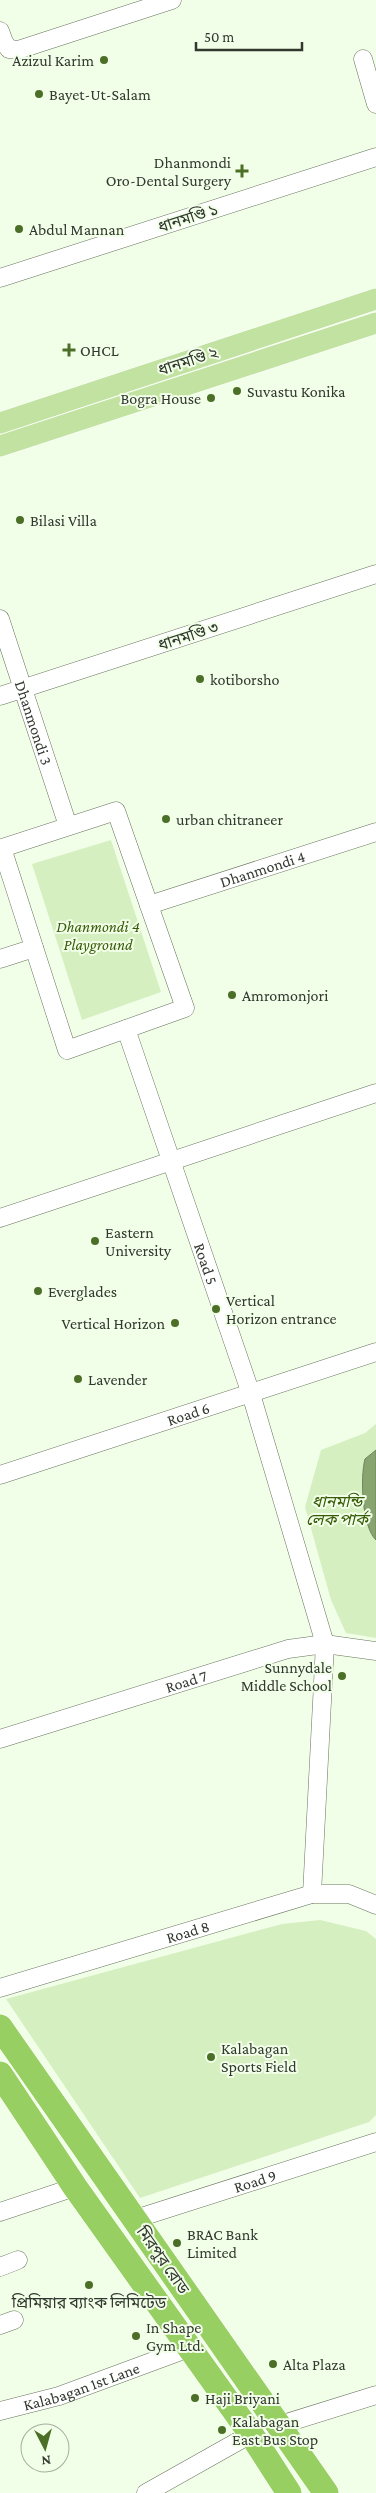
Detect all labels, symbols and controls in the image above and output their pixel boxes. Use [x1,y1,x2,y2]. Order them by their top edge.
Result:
scale bar [196,20,302,52]
text: 50 m [204,29,234,45]
place label: Azizul Karim [12,52,94,69]
marker: Azizul Karim [98,54,110,66]
place label: Bayet-Ut-Salam [49,86,151,104]
marker: Bayet-Ut-Salam [33,88,45,100]
place label: Dhanmondi Oro-Dental Surgery [106,154,232,190]
marker: Dhanmondi Oro-Dental Surgery [235,164,249,178]
street label: ধানমণ্ডি ১ [156,199,220,236]
place label: Abdul Mannan [29,221,125,238]
marker: Abdul Mannan [13,223,25,235]
place label: OHCL [80,342,119,359]
street label: ধানমণ্ডি ২ [156,342,221,379]
marker: OHCL [62,343,76,357]
place label: Suvastu Konika [247,383,346,400]
marker: Suvastu Konika [231,385,243,397]
place label: Bogra House [121,390,201,408]
marker: Bogra House [205,392,217,404]
place label: Bilasi Villa [30,512,97,529]
marker: Bilasi Villa [14,514,26,526]
street label: ধানমণ্ডি ৩ [156,617,221,654]
place label: kotiborsho [210,671,280,688]
marker: kotiborsho [194,673,206,685]
street label: Dhanmondi 3 [12,678,56,767]
place label: urban chitraneer [176,811,283,828]
marker: urban chitraneer [160,813,172,825]
street label: Dhanmondi 4 [218,847,307,890]
park label: Dhanmondi 4 Playground [56,918,140,954]
place label: Amromonjori [242,987,328,1005]
marker: Amromonjori [226,989,238,1001]
place label: Eastern University [105,1224,172,1260]
marker: Eastern University [89,1235,101,1247]
street label: Road 5 [191,1241,221,1287]
place label: Everglades [48,1283,117,1301]
marker: Everglades [32,1285,44,1297]
place label: Vertical Horizon entrance [226,1292,337,1327]
marker: Vertical Horizon entrance [210,1303,222,1315]
place label: Vertical Horizon [61,1315,165,1332]
marker: Vertical Horizon [169,1317,181,1329]
place label: Lavender [88,1371,148,1388]
marker: Lavender [72,1373,84,1385]
street label: Road 6 [165,1399,212,1428]
park label: ধানমন্ডি লেক পার্ক [306,1492,371,1528]
place label: Sunnydale Middle School [241,1659,332,1694]
street label: Road 7 [163,1666,210,1695]
marker: Sunnydale Middle School [336,1670,348,1682]
street label: Road 8 [164,1917,211,1946]
place label: Kalabagan Sports Field [221,2040,297,2076]
marker: Kalabagan Sports Field [205,2051,217,2063]
street label: Road 9 [232,2166,278,2195]
street label: মিরপুর রোড [132,2222,194,2298]
place label: BRAC Bank Limited [187,2226,258,2261]
marker: BRAC Bank Limited [171,2237,183,2249]
marker: প্রিমিয়ার ব্যাংক লিমিটেড [83,2279,95,2291]
place label: প্রিমিয়ার ব্যাংক লিমিটেড [11,2293,167,2311]
place label: In Shape Gym Ltd. [146,2319,204,2355]
marker: In Shape Gym Ltd. [130,2330,142,2342]
place label: Alta Plaza [283,2356,346,2373]
marker: Alta Plaza [267,2358,279,2370]
street label: Kalabagan 1st Lane [22,2359,141,2413]
place label: Haji Briyani [205,2390,280,2408]
marker: Haji Briyani [189,2392,201,2404]
place label: Kalabagan East Bus Stop [232,2413,318,2449]
north arrow [20,2423,70,2473]
marker: Kalabagan East Bus Stop [216,2424,228,2436]
text: N [40,2452,52,2469]

